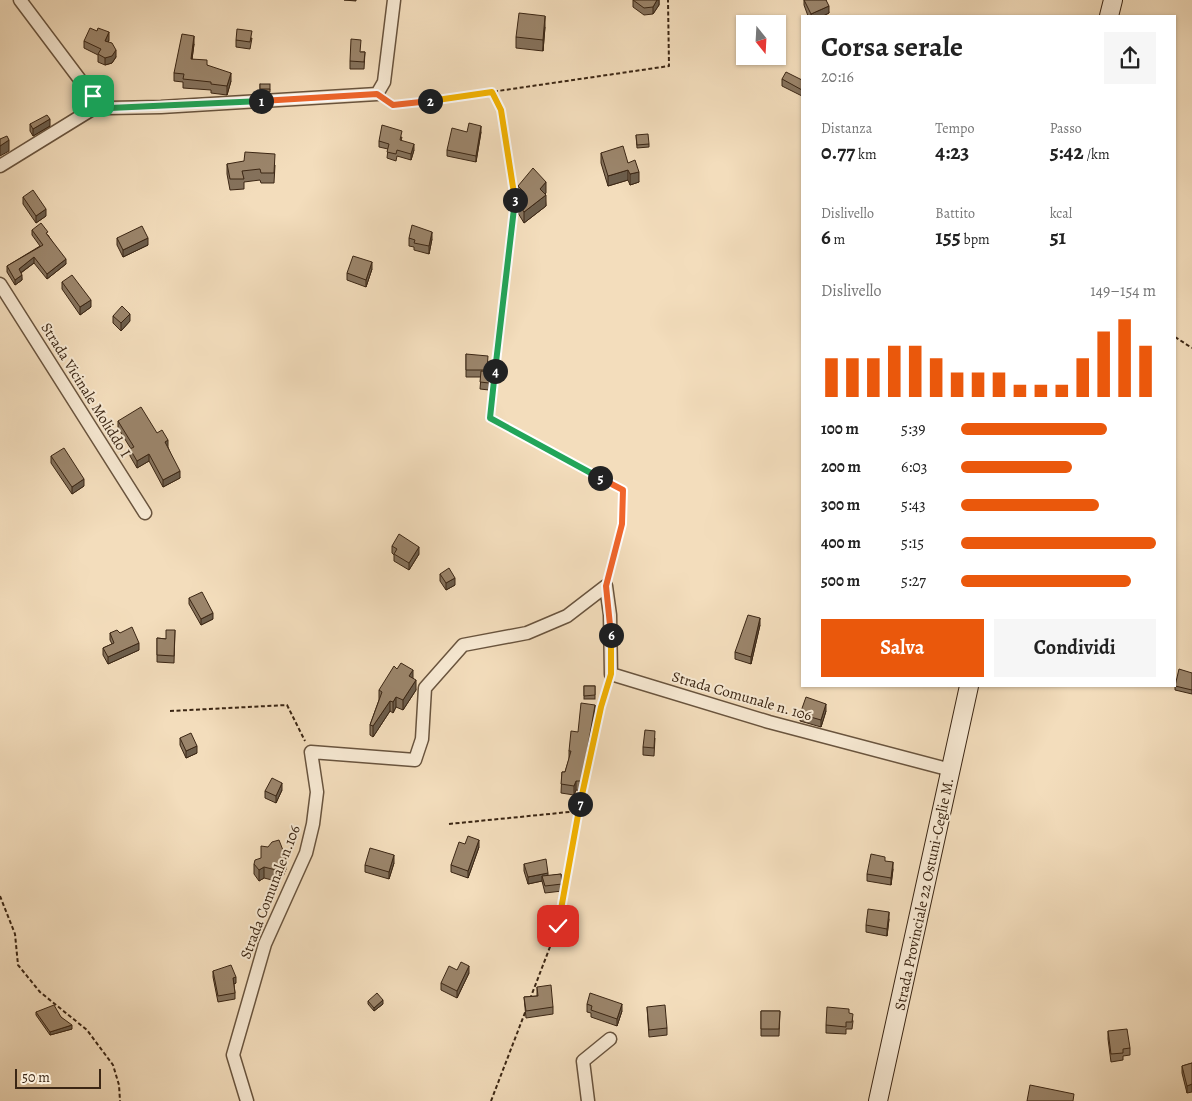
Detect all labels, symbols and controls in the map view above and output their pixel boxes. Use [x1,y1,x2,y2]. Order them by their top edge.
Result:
north arrow [736,15,786,65]
map controls [736,15,786,65]
text: Corsa serale [821,28,963,66]
button: share [1104,32,1156,84]
text: 20:16 [821,66,854,88]
pin [72,75,114,117]
icon: arrive [79,82,107,110]
pin: 1 [248,88,274,114]
pin: 2 [418,88,442,114]
text: 1 [259,92,264,111]
text: 2 [427,92,434,111]
text: Distanza [821,119,872,138]
text: Tempo [935,119,974,138]
text: Passo [1050,119,1082,138]
text: 0.77 [821,138,855,166]
text: 4:23 [935,138,969,166]
text: 5:42 [1050,138,1084,166]
text: km [855,145,877,164]
text: /km [1084,145,1110,164]
pin: 3 [502,188,528,212]
text: 3 [512,191,519,210]
text: Dislivello [821,204,874,223]
text: Battito [935,204,975,223]
text: kcal [1050,204,1072,223]
text: 6 [821,223,831,251]
text: 155 [935,223,961,251]
text: 51 [1050,223,1066,251]
text: m [831,230,845,249]
text: bpm [961,230,990,249]
text: Dislivello [821,280,881,302]
text: 149–154 m [1090,280,1156,302]
street label: Strada Vicinale Moliddo I [36,319,136,461]
pin: 4 [482,358,508,384]
text: 4 [492,362,499,381]
text: 100 m [821,418,859,440]
text: 5:39 [901,418,926,440]
text: 200 m [821,456,861,478]
text: 6:03 [901,456,927,478]
pin: 5 [588,466,612,490]
text: 5 [598,469,603,488]
text: 300 m [821,494,860,516]
text: 5:43 [901,494,926,516]
text: 400 m [821,532,861,554]
text: 5:15 [901,532,924,554]
text: 500 m [821,570,860,592]
text: 5:27 [901,570,926,592]
button: Salva [821,619,984,677]
button: Condividi [994,619,1156,677]
pin: 6 [598,622,624,648]
text: 6 [608,626,615,645]
street label: Strada Comunale n. 106 [670,666,814,726]
street label: Strada Provinciale 22 Ostuni-Ceglie M. [890,776,958,1012]
pin: 7 [568,792,592,816]
text: 7 [578,795,583,814]
street label: Strada Comunale n.106 [235,822,305,962]
pin [537,905,579,947]
icon: check [544,912,572,940]
scale bar [15,1066,101,1089]
text: 50 m [22,1068,50,1087]

